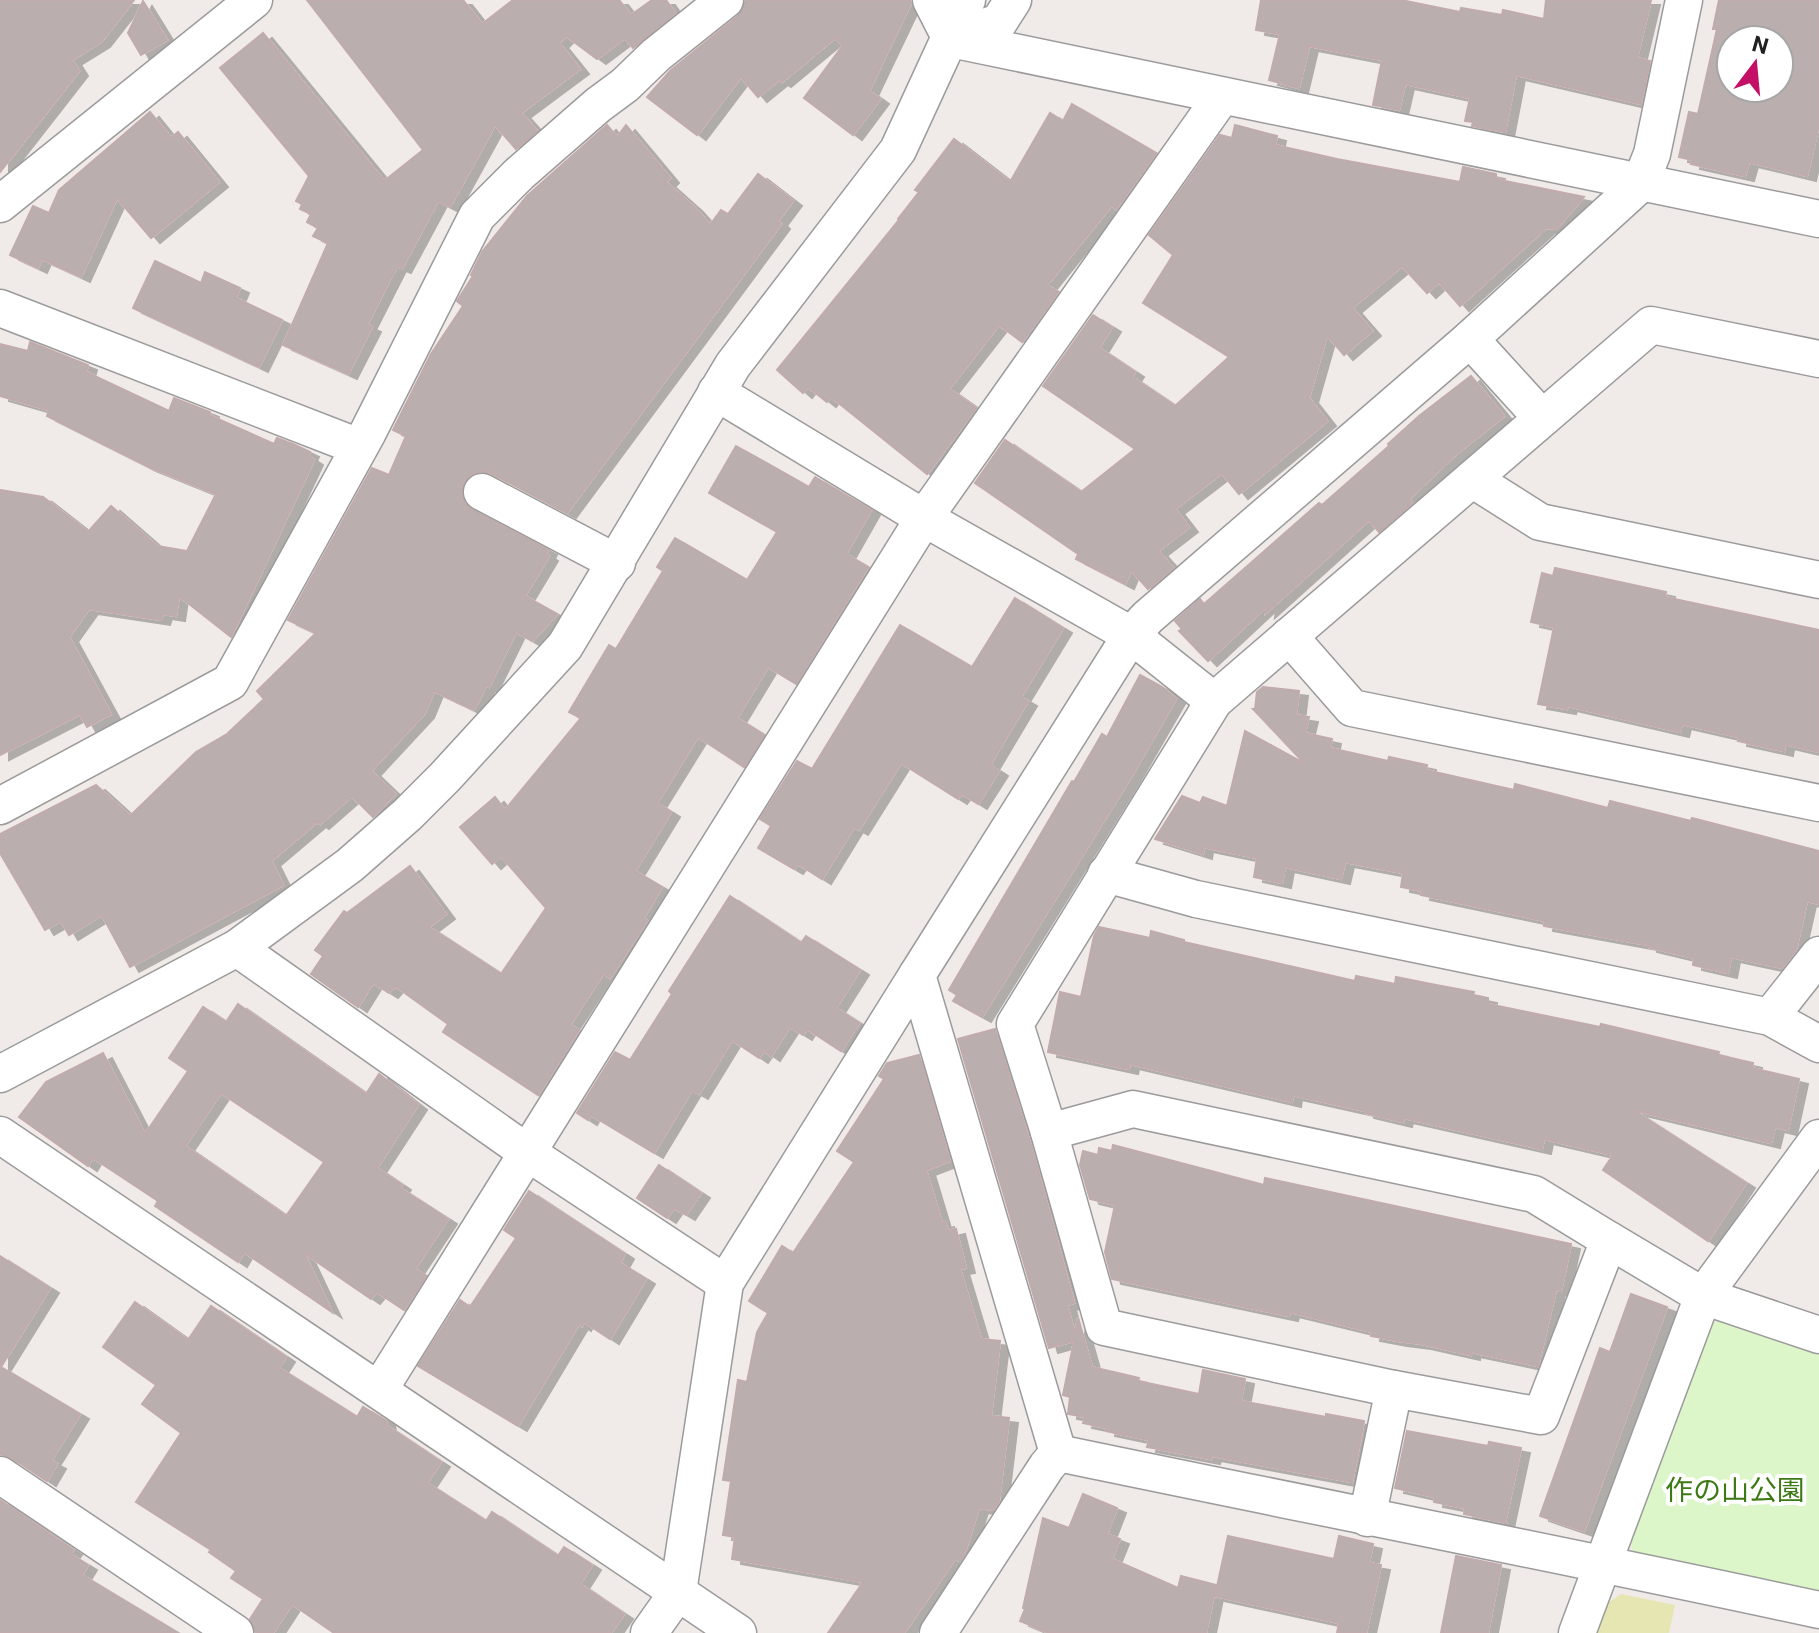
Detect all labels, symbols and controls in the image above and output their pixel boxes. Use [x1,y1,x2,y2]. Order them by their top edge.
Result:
north arrow [1715,24,1795,104]
text: N [1749,31,1771,59]
park label: 作の山公園 [1665,1474,1805,1507]

